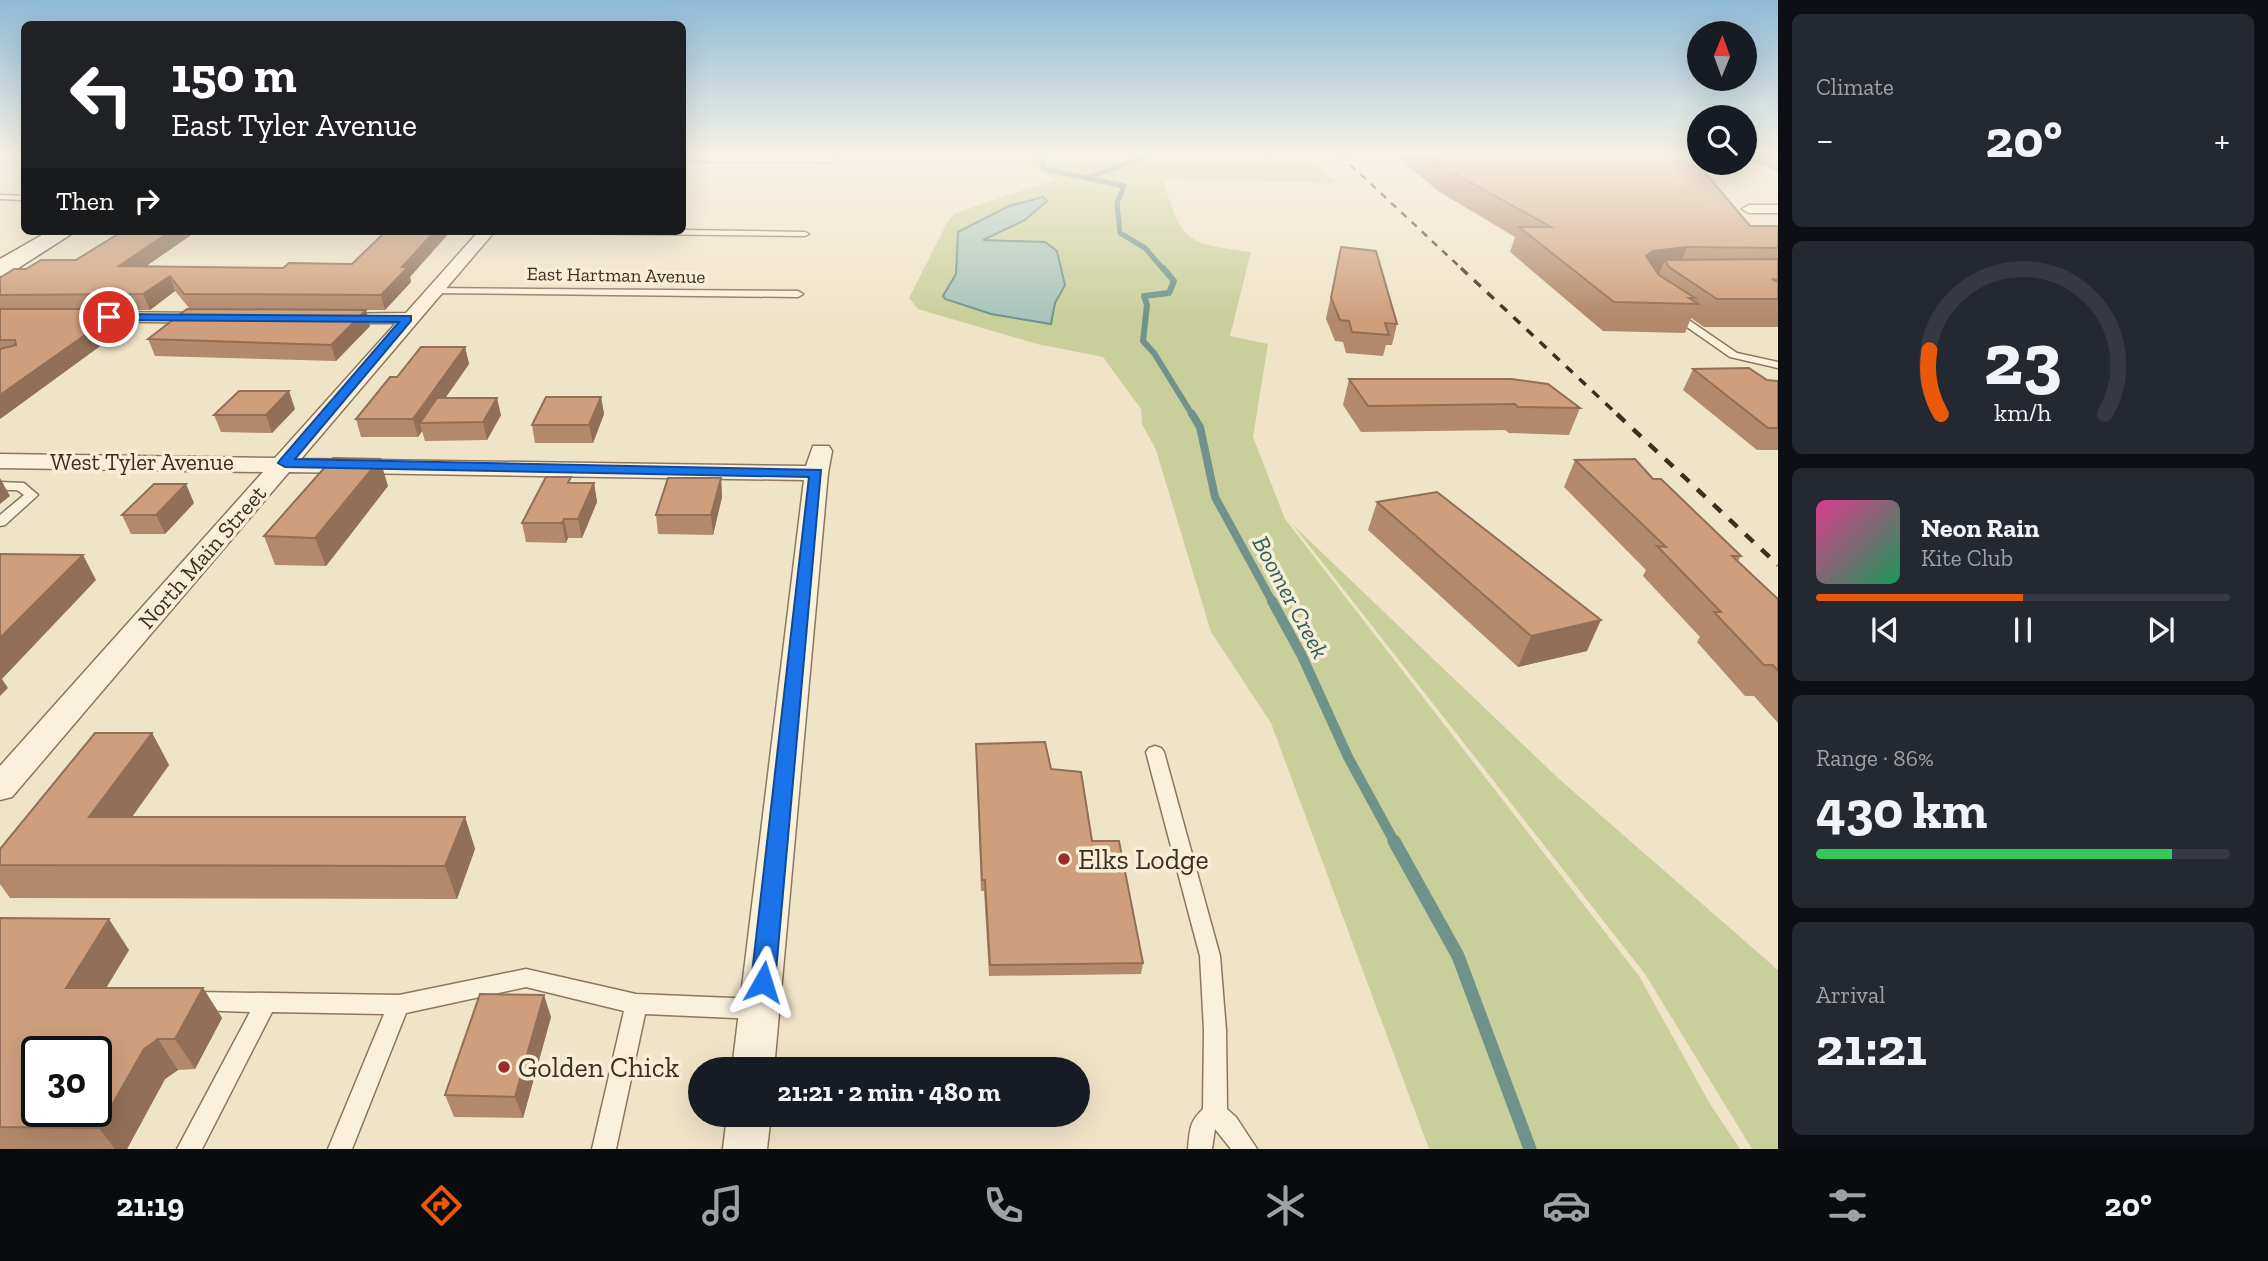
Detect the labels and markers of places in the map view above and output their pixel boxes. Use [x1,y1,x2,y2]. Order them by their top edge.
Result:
pin [79,287,139,347]
place label: Elks Lodge [1078,843,1209,876]
marker: Elks Lodge [1056,851,1072,867]
place label: Golden Chick [518,1051,680,1084]
marker: Golden Chick [496,1059,512,1075]

